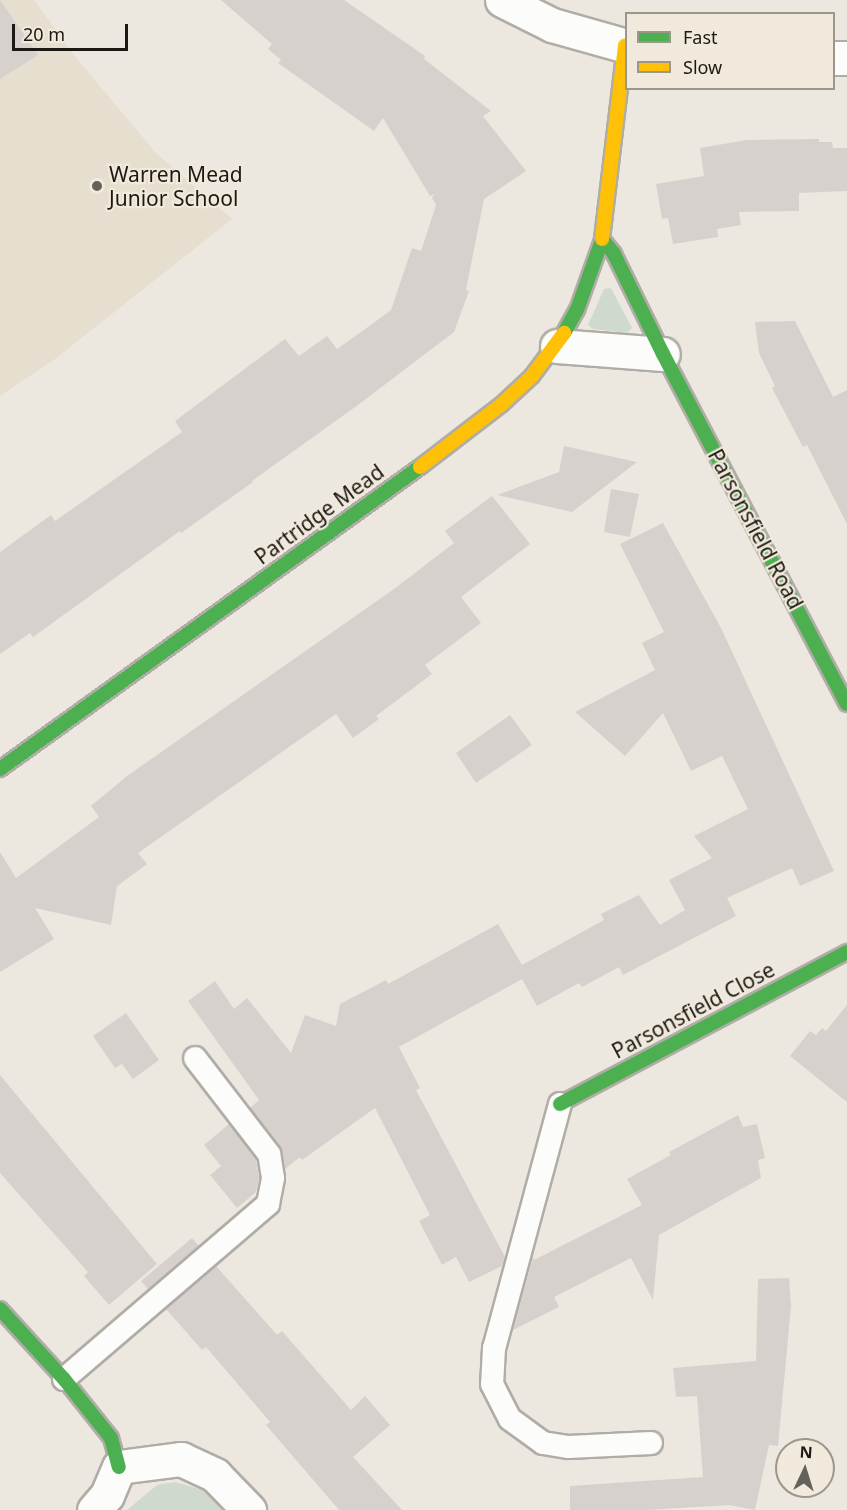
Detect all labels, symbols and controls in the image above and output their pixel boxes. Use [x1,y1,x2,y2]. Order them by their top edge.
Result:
scale bar [15,12,130,50]
legend [625,12,835,90]
text: 20 m [23,22,65,46]
text: Fast [683,25,718,49]
text: Slow [683,55,722,79]
place label: Warren Mead Junior School [109,161,243,211]
marker: Warren Mead Junior School [90,179,104,193]
street label: Parsonsfield Road [703,445,809,613]
street label: Partridge Mead [249,459,389,569]
street label: Parsonsfield Close [607,956,779,1064]
north arrow [775,1438,835,1498]
text: N [799,1441,813,1463]

